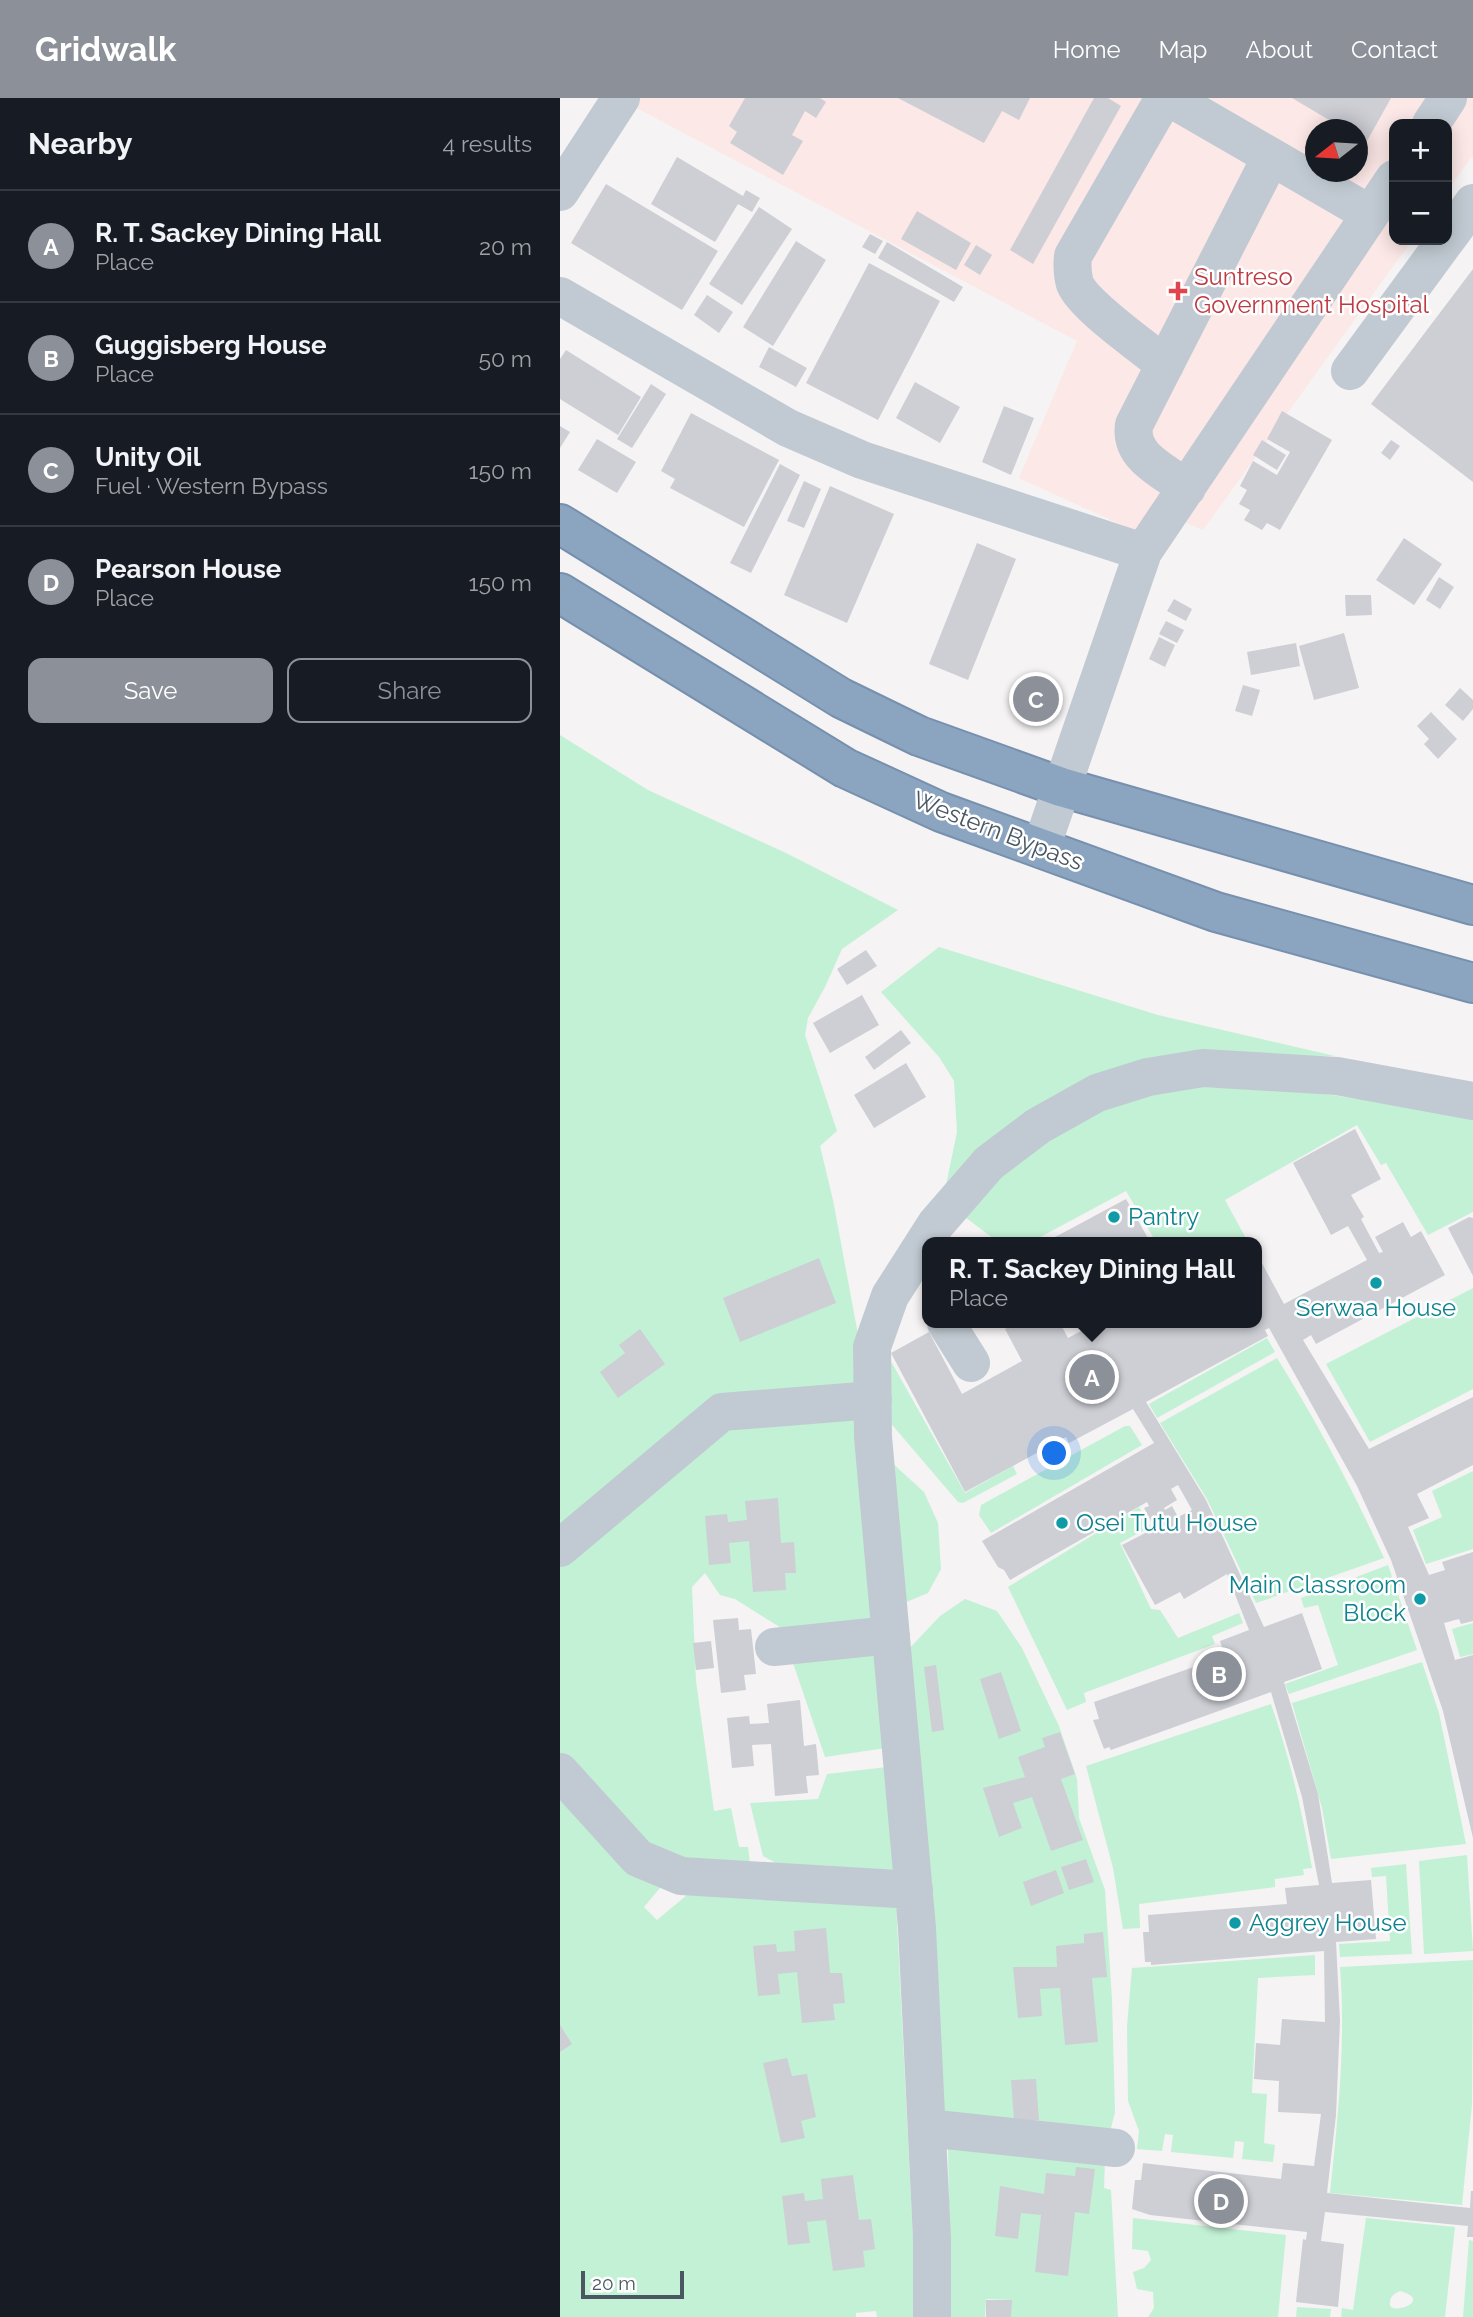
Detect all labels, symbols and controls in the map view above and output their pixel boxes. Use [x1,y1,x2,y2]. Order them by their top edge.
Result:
text: Gridwalk [35,30,176,69]
text: Home [1053,35,1121,64]
text: Map [1159,35,1207,64]
text: About [1245,35,1313,64]
text: Contact [1351,35,1438,64]
north arrow [1305,119,1368,182]
map controls [1389,119,1452,245]
button: + [1389,119,1452,182]
text: Nearby [28,126,132,161]
text: 4 results [443,130,532,157]
button: − [1389,182,1452,245]
text: R. T. Sackey Dining Hall [95,218,381,248]
text: A [43,233,59,260]
text: 20 m [479,233,532,260]
text: Place [95,248,154,275]
place label: Suntreso Government Hospital [1194,262,1430,319]
marker: Suntreso Government Hospital [1168,281,1188,301]
text: Guggisberg House [95,330,326,360]
text: B [43,345,59,372]
text: 50 m [478,345,532,372]
text: Place [95,360,154,387]
text: Unity Oil [95,442,201,472]
text: C [43,457,59,484]
text: 150 m [469,457,532,484]
text: Fuel · Western Bypass [95,472,328,499]
text: Pearson House [95,554,281,584]
text: D [43,569,59,596]
text: 150 m [469,569,532,596]
text: Place [95,584,154,611]
button: Save [28,658,273,723]
button: Share [287,658,532,723]
pin: C [1013,673,1059,725]
street label: Western Bypass [909,785,1087,876]
place label: Pantry [1128,1202,1199,1231]
marker: Pantry [1106,1209,1122,1225]
popup [922,1237,1262,1328]
text: R. T. Sackey Dining Hall [949,1254,1235,1284]
marker: Serwaa House [1368,1275,1384,1291]
text: Place [949,1284,1008,1311]
place label: Serwaa House [1296,1293,1456,1322]
pin: A [1069,1351,1115,1403]
your location [1037,1436,1071,1470]
place label: Osei Tutu House [1076,1508,1257,1537]
marker: Osei Tutu House [1054,1515,1070,1531]
place label: Main Classroom Block [1229,1570,1406,1627]
marker: Main Classroom Block [1412,1591,1428,1607]
pin: B [1196,1648,1242,1700]
place label: Aggrey House [1249,1908,1407,1937]
marker: Aggrey House [1227,1915,1243,1931]
pin: D [1198,2175,1244,2227]
scale bar [581,2268,684,2300]
text: 20 m [592,2272,636,2294]

